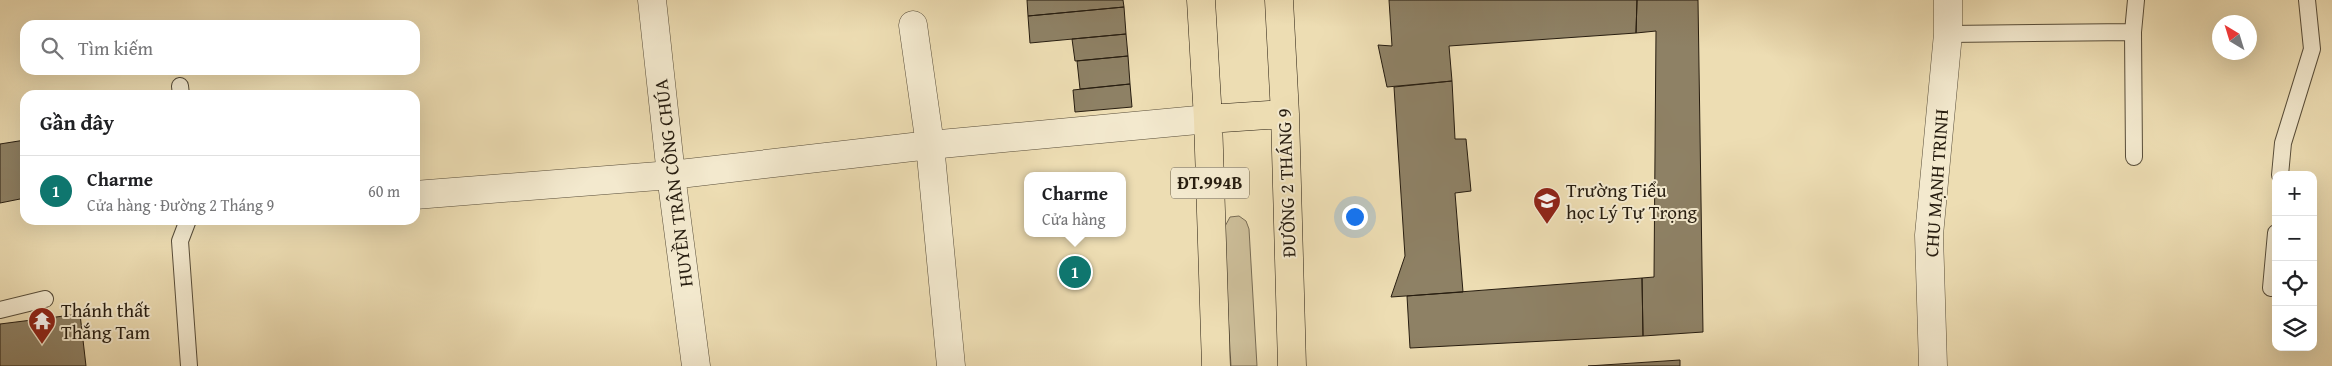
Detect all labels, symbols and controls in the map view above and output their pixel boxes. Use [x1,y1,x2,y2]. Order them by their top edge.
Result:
north arrow [2212,15,2257,60]
search box [20,20,420,75]
icon: search [38,34,66,62]
text: Tìm kiếm [78,34,153,62]
street label: HUYỀN TRÂN CÔNG CHÚA [646,77,700,288]
text: Gần đây [40,107,114,138]
street label: ĐƯỜNG 2 THÁNG 9 [1269,108,1303,258]
street label: CHU MẠNH TRINH [1917,108,1955,258]
text: Charme [87,165,153,193]
road number: ĐT.994B [1171,168,1249,198]
map controls [2272,171,2317,351]
button: + [2272,171,2317,216]
popup [1024,172,1126,237]
place label: Trường Tiểu học Lý Tự Trọng [1566,176,1698,226]
text: 1 [52,179,60,203]
text: 60 m [368,179,400,203]
text: Charme [1042,179,1108,207]
school or university icon: Trường Tiểu học Lý Tự Trọng [1532,186,1562,225]
text: Cửa hàng · Đường 2 Tháng 9 [87,193,274,217]
your location [1342,204,1368,230]
text: Cửa hàng [1042,207,1105,231]
button: − [2272,216,2317,261]
pin: 1 [1059,253,1091,291]
button: locate [2272,261,2317,306]
place label: Thánh thất Thắng Tam [61,296,150,346]
temple icon: Thánh thất Thắng Tam [27,306,57,345]
button: layers [2272,306,2317,351]

